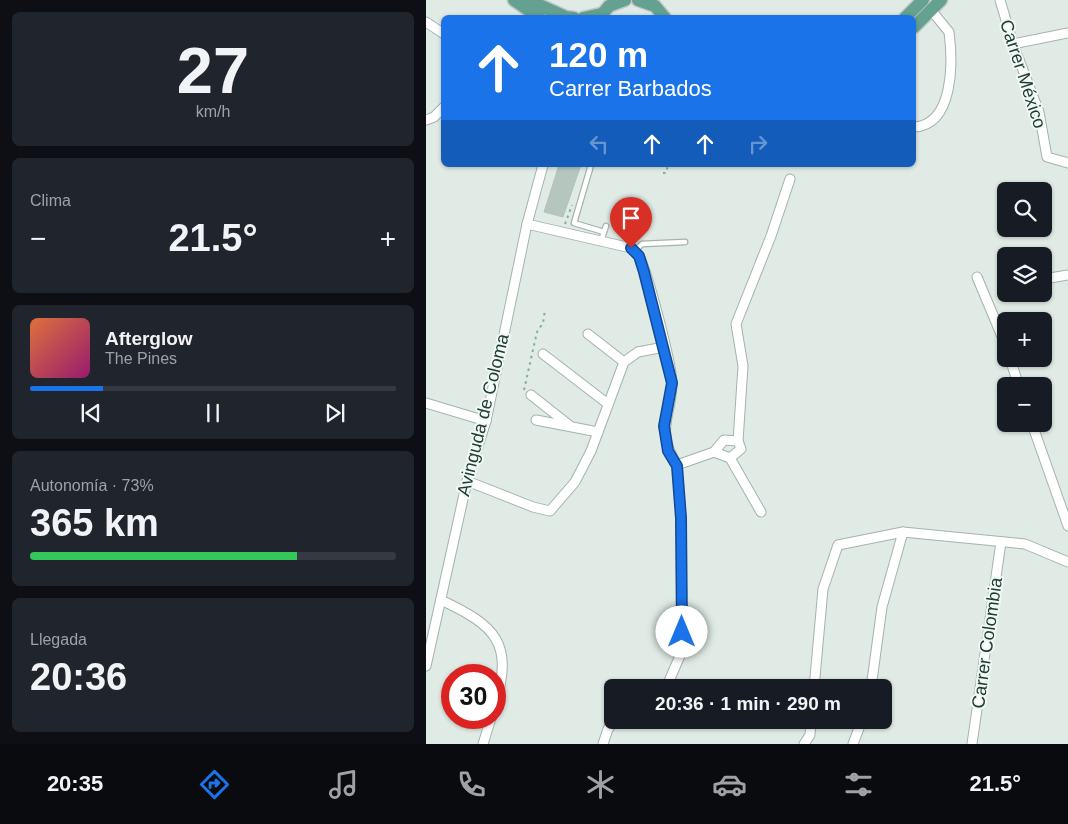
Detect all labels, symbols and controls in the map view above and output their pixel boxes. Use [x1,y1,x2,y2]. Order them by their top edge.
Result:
street label: Carrer México [996,17,1050,131]
text: 27 [177,34,249,107]
icon: ahead [466,35,531,100]
text: 120 m [549,35,648,74]
text: Carrer Barbados [549,76,712,101]
text: km/h [196,103,230,120]
icon: left [585,130,613,158]
icon: ahead [638,130,666,158]
icon: ahead [691,130,719,158]
icon: right [744,130,772,158]
map controls [997,182,1052,432]
button: search [997,182,1052,237]
text: Clima [30,192,71,209]
pin [610,197,652,248]
icon: arrive [617,204,645,232]
text: 21.5° [168,217,258,259]
text: − [30,223,46,254]
text: + [380,223,396,254]
button: layers [997,247,1052,302]
button: + [997,312,1052,367]
text: Afterglow [105,328,193,349]
street label: Avinguda de Coloma [453,331,513,498]
text: The Pines [105,350,177,367]
button: − [997,377,1052,432]
icon: previous [77,399,105,427]
icon: pause [199,399,227,427]
icon: next [321,399,349,427]
text: Autonomía · 73% [30,477,154,494]
text: 365 km [30,502,159,544]
street label: Carrer Colombia [968,575,1006,710]
position arrow [655,605,707,657]
text: Llegada [30,631,87,648]
text: 20:36 [30,656,127,698]
speed limit sign: 30 [441,664,506,729]
text: 20:36 · 1 min · 290 m [655,693,841,714]
icon: directions [197,767,232,802]
icon: music [326,767,361,802]
icon: phone [454,767,489,802]
icon: climate [583,767,618,802]
icon: car [712,767,747,802]
icon: filters [841,767,876,802]
text: 20:35 [47,771,103,796]
text: 21.5° [969,771,1021,796]

